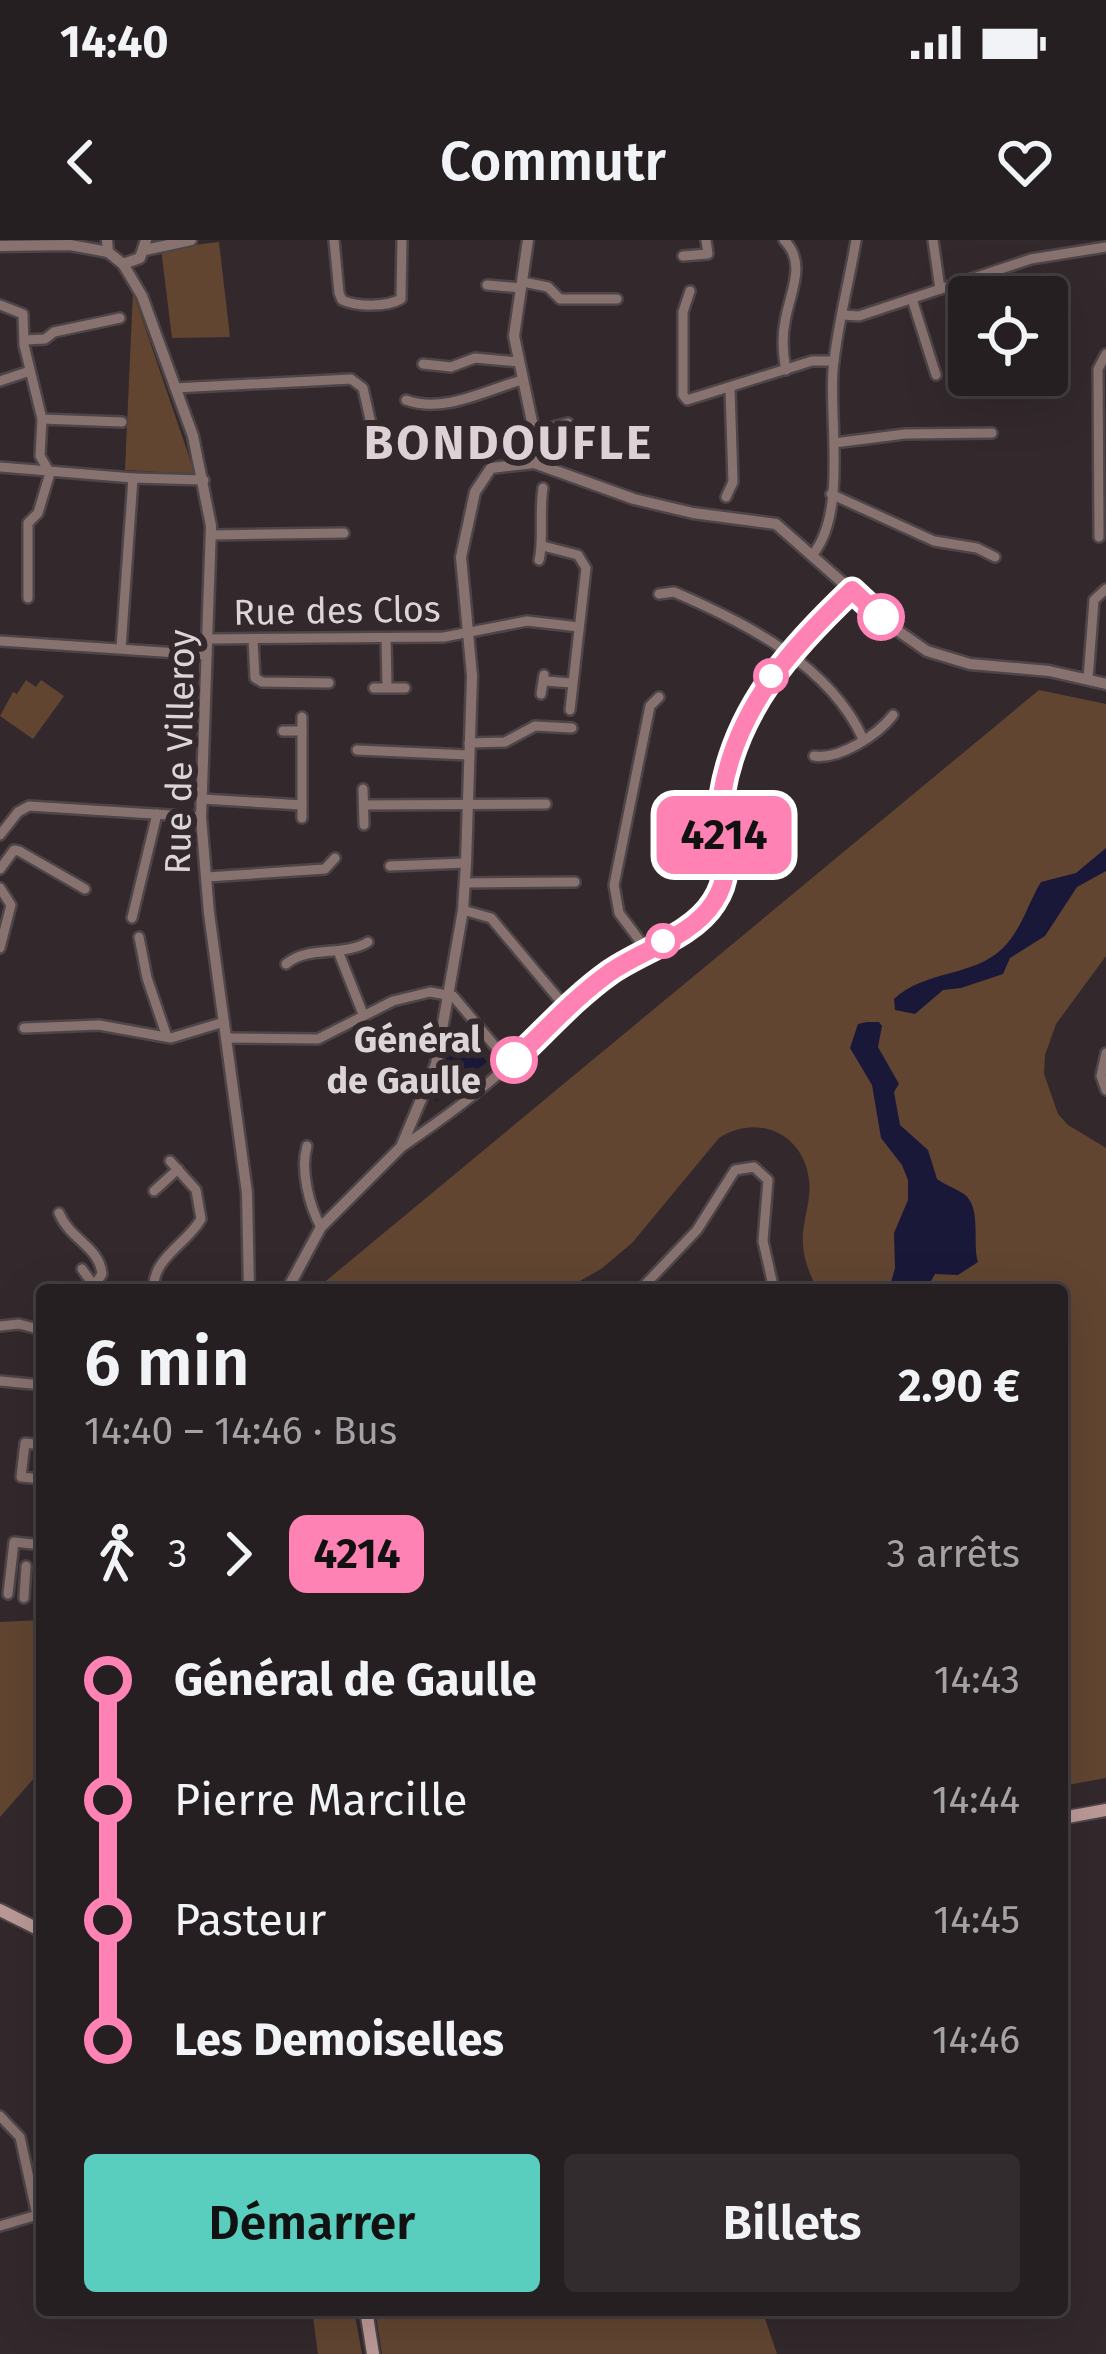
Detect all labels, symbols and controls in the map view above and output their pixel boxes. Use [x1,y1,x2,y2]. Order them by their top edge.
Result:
text: 14:40 [60,15,169,69]
icon: back [48,129,114,195]
icon: heart [992,129,1058,195]
text: Commutr [440,130,666,194]
map controls [948,276,1068,396]
button: locate [948,276,1068,396]
district label: BONDOUFLE [364,414,654,472]
street label: Rue des Clos [233,587,441,635]
unlabelled marker [859,595,903,639]
street label: Rue de Villeroy [156,629,204,875]
unlabelled marker [755,660,787,692]
line badge: 4214 [640,796,808,874]
text: 4214 [681,810,767,860]
unlabelled marker [647,925,679,957]
place label: Général de Gaulle [326,1018,481,1103]
marker: Général de Gaulle [492,1038,536,1082]
text: 6 min [84,1323,250,1402]
text: 2.90 € [898,1359,1020,1413]
text: 14:40 – 14:46 · Bus [84,1408,397,1454]
icon: walk [84,1521,150,1587]
icon: forward [205,1521,271,1587]
text: 4214 [313,1529,400,1579]
text: 3 [168,1531,187,1577]
text: 3 arrêts [887,1531,1020,1577]
text: Général de Gaulle [174,1653,537,1707]
text: 14:43 [934,1657,1020,1703]
text: Pierre Marcille [174,1773,468,1827]
text: 14:44 [932,1777,1020,1823]
text: Pasteur [174,1893,326,1947]
text: 14:45 [933,1897,1020,1943]
text: Les Demoiselles [174,2013,504,2067]
text: 14:46 [932,2017,1020,2063]
button: Démarrer [84,2154,540,2292]
button: Billets [564,2154,1020,2292]

